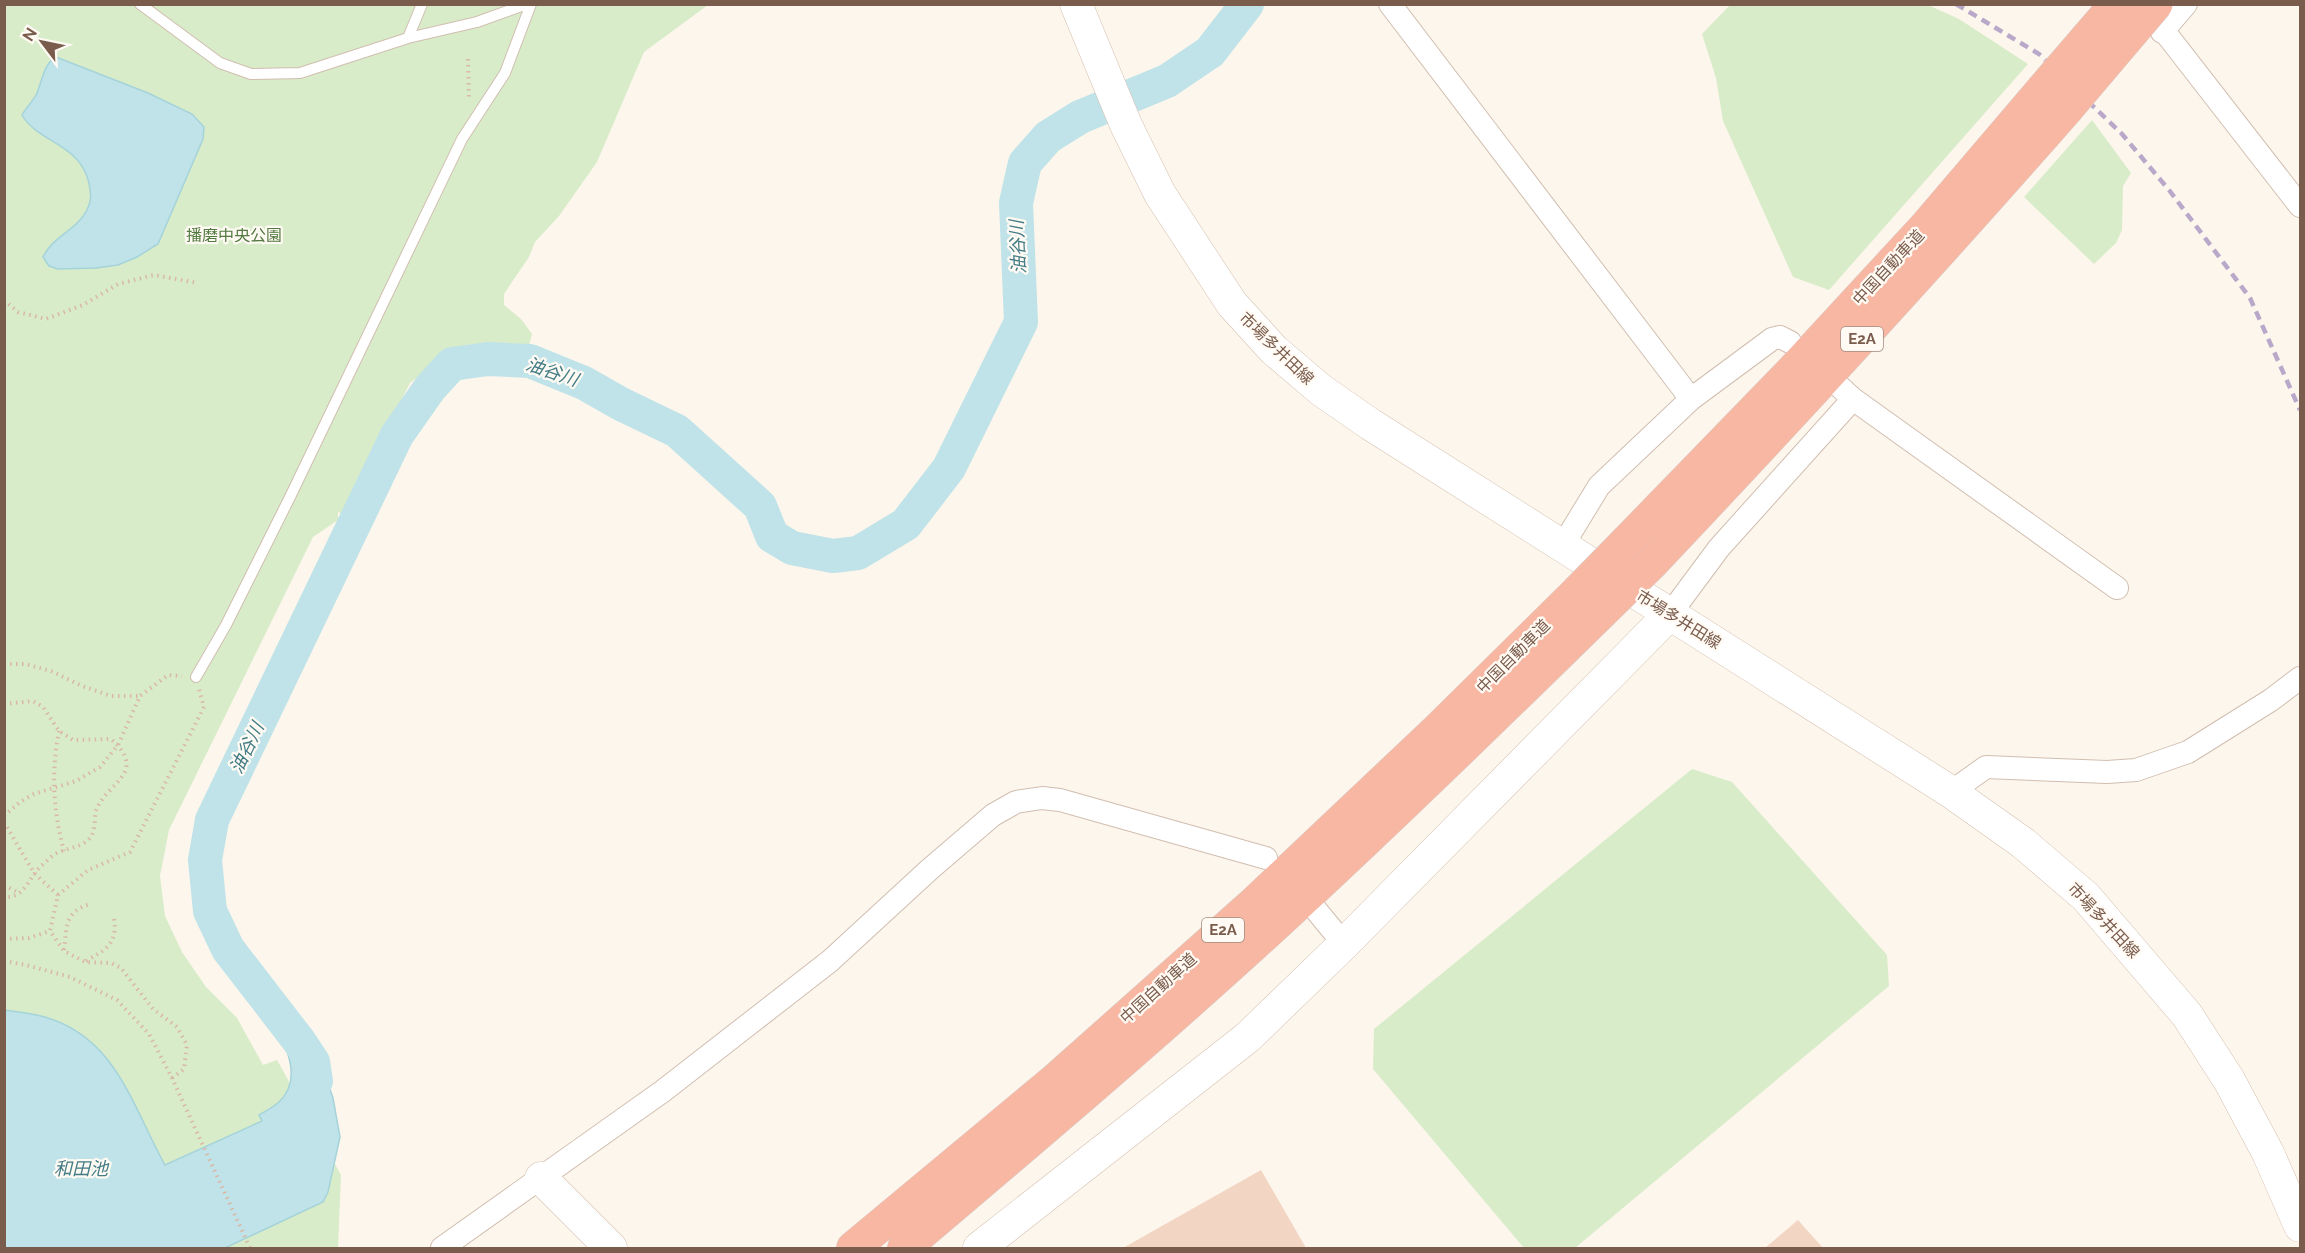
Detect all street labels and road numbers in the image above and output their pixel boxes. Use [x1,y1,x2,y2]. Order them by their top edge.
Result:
street label: 中国自動車道 [1849,226,1928,309]
street label: 市場多井田線 [1236,308,1318,389]
road number: E2A [1841,327,1883,351]
street label: 市場多井田線 [1633,586,1724,653]
street label: 中国自動車道 [1473,616,1554,697]
street label: 市場多井田線 [2064,879,2143,962]
road number: E2A [1202,918,1244,942]
street label: 中国自動車道 [1116,949,1200,1028]

